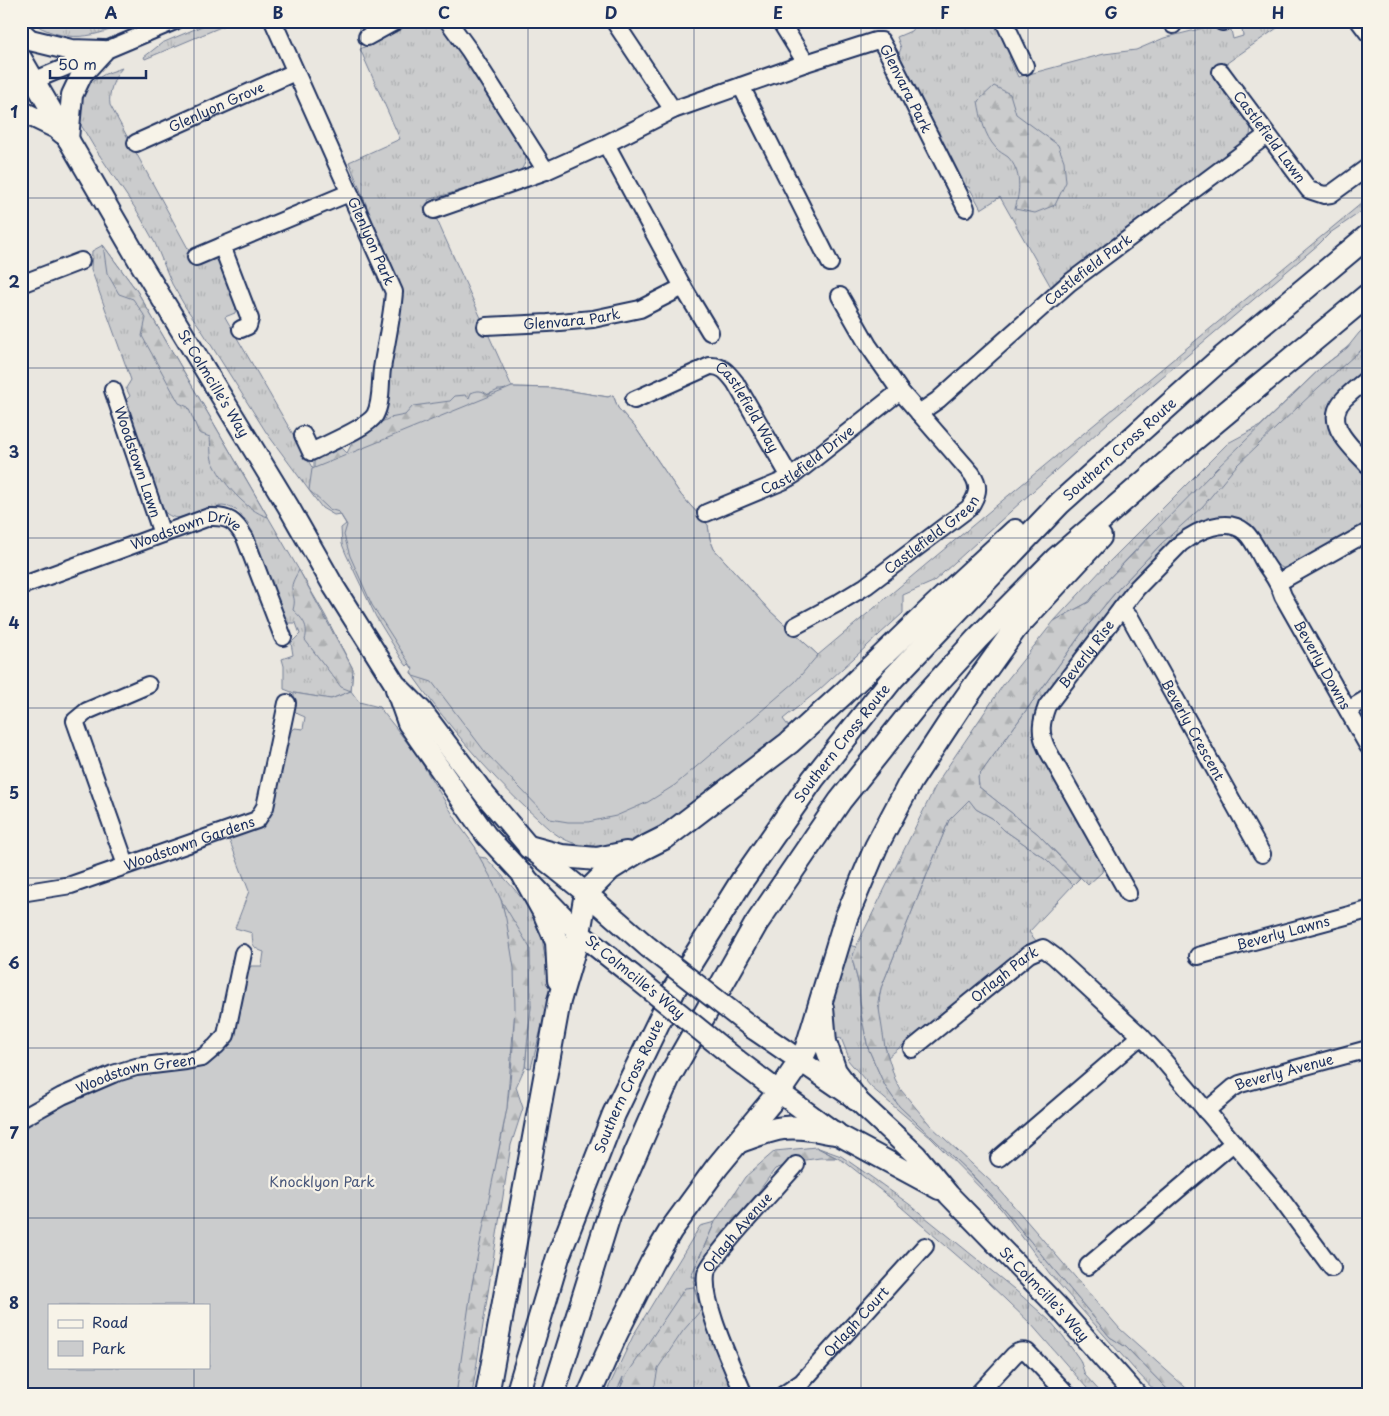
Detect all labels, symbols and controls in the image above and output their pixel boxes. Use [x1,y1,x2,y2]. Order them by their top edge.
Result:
text: A [105,0,118,24]
text: B [273,0,284,24]
text: C [438,0,450,24]
text: D [605,0,617,24]
text: E [773,0,783,24]
text: F [940,0,950,24]
text: G [1104,0,1118,24]
text: H [1272,0,1284,24]
street label: Glenvara Park [875,40,938,137]
scale bar [50,48,146,80]
text: 50 m [58,52,97,75]
street label: Glenlyon Grove [165,76,267,137]
street label: Castlefield Lawn [1228,86,1311,187]
text: 1 [10,99,18,123]
street label: Glenlyon Park [343,193,401,289]
street label: Castlefield Park [1039,228,1137,310]
text: 2 [8,269,20,293]
street label: Glenvara Park [523,302,622,334]
street label: St Colmcille's Way [173,325,255,441]
street label: Castlefield Way [712,356,785,456]
street label: Southern Cross Route [1058,392,1181,506]
street label: Woodstown Lawn [109,403,167,520]
street label: Castlefield Drive [757,420,858,499]
text: 3 [9,439,19,463]
street label: Castlefield Green [879,492,984,579]
street label: Woodstown Drive [128,506,248,555]
text: 4 [9,610,20,634]
street label: Beverly Rise [1053,615,1119,692]
street label: Beverly Downs [1289,616,1356,713]
street label: Beverly Crescent [1156,675,1230,784]
street label: Southern Cross Route [789,679,895,807]
text: 5 [9,780,19,804]
street label: Woodstown Gardens [121,811,257,876]
street label: Beverly Lawns [1234,910,1332,955]
street label: St Colmcille's Way [581,930,690,1024]
street label: Orlagh Park [966,940,1042,1007]
text: 6 [8,950,20,974]
street label: Southern Cross Route [589,1015,669,1156]
street label: Woodstown Green [72,1048,198,1099]
street label: Beverly Avenue [1230,1048,1336,1095]
text: 7 [9,1120,19,1144]
park label: Knocklyon Park [269,1171,375,1192]
street label: Orlagh Avenue [697,1187,777,1276]
street label: St Colmcille's Way [995,1242,1095,1346]
street label: Orlagh Court [818,1281,894,1362]
text: 8 [9,1290,19,1314]
legend [48,1304,210,1368]
text: Road [92,1310,128,1333]
text: Park [92,1336,126,1359]

